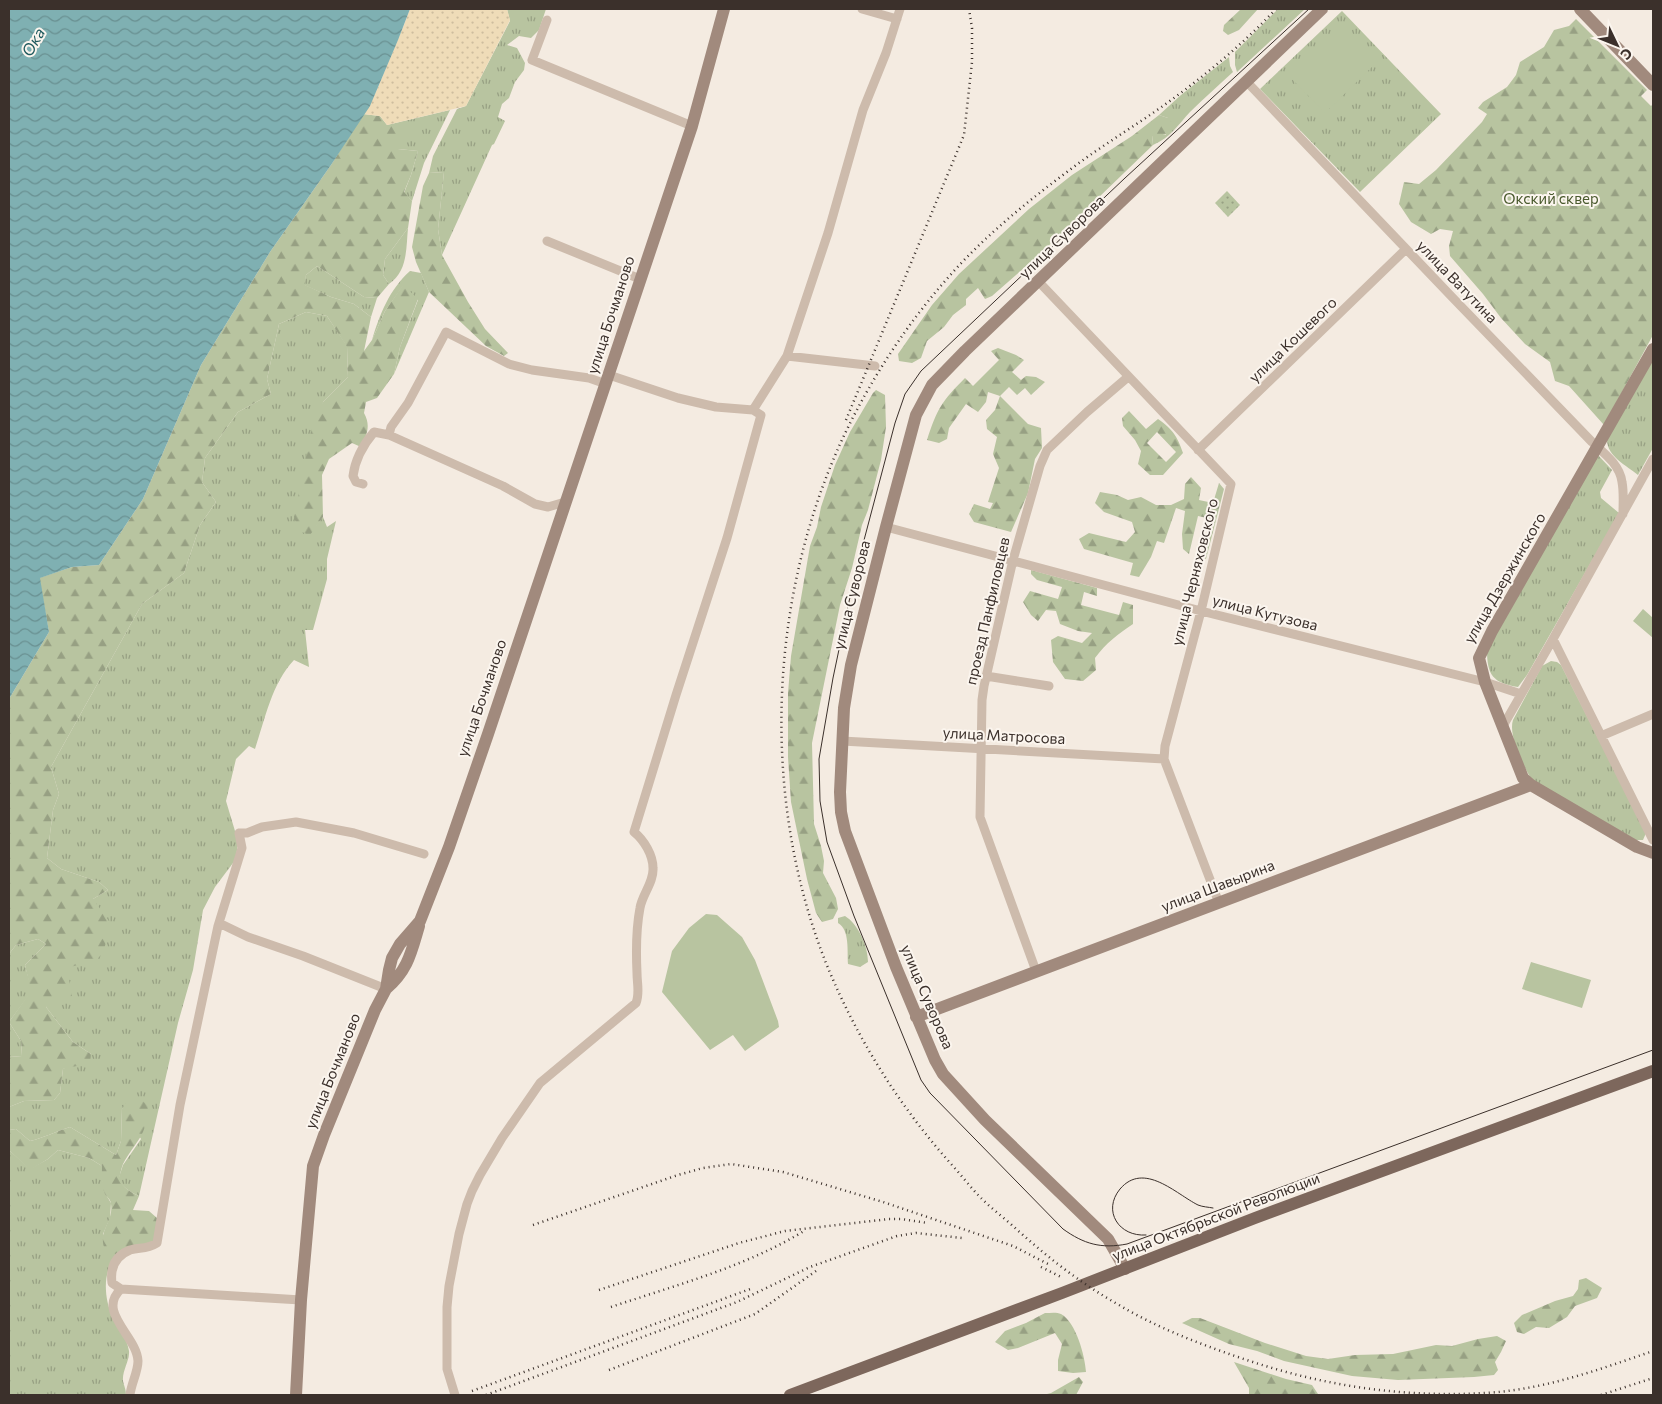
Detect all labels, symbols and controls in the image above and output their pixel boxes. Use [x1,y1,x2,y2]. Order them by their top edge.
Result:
north arrow [1592,20,1642,70]
water label: Ока [17,24,48,59]
text: С [1617,45,1636,64]
park label: Окский сквер [1503,189,1599,207]
street label: улица Суворова [1015,191,1108,282]
street label: улица Ватутина [1414,236,1502,326]
street label: улица Бочманово [582,253,638,376]
street label: улица Кошевого [1245,293,1340,386]
street label: улица Черняховского [1167,496,1221,647]
street label: улица Дзержинского [1459,509,1549,646]
street label: проезд Панфиловцев [961,535,1013,686]
street label: улица Суворова [829,538,873,651]
street label: улица Кутузова [1211,590,1320,634]
street label: улица Бочманово [453,637,510,759]
street label: улица Матросова [942,723,1066,747]
street label: улица Шавырина [1158,855,1277,915]
street label: улица Суворова [898,942,958,1052]
street label: улица Бочманово [301,1010,363,1131]
street label: улица Октябрьской Революции [1109,1168,1322,1264]

